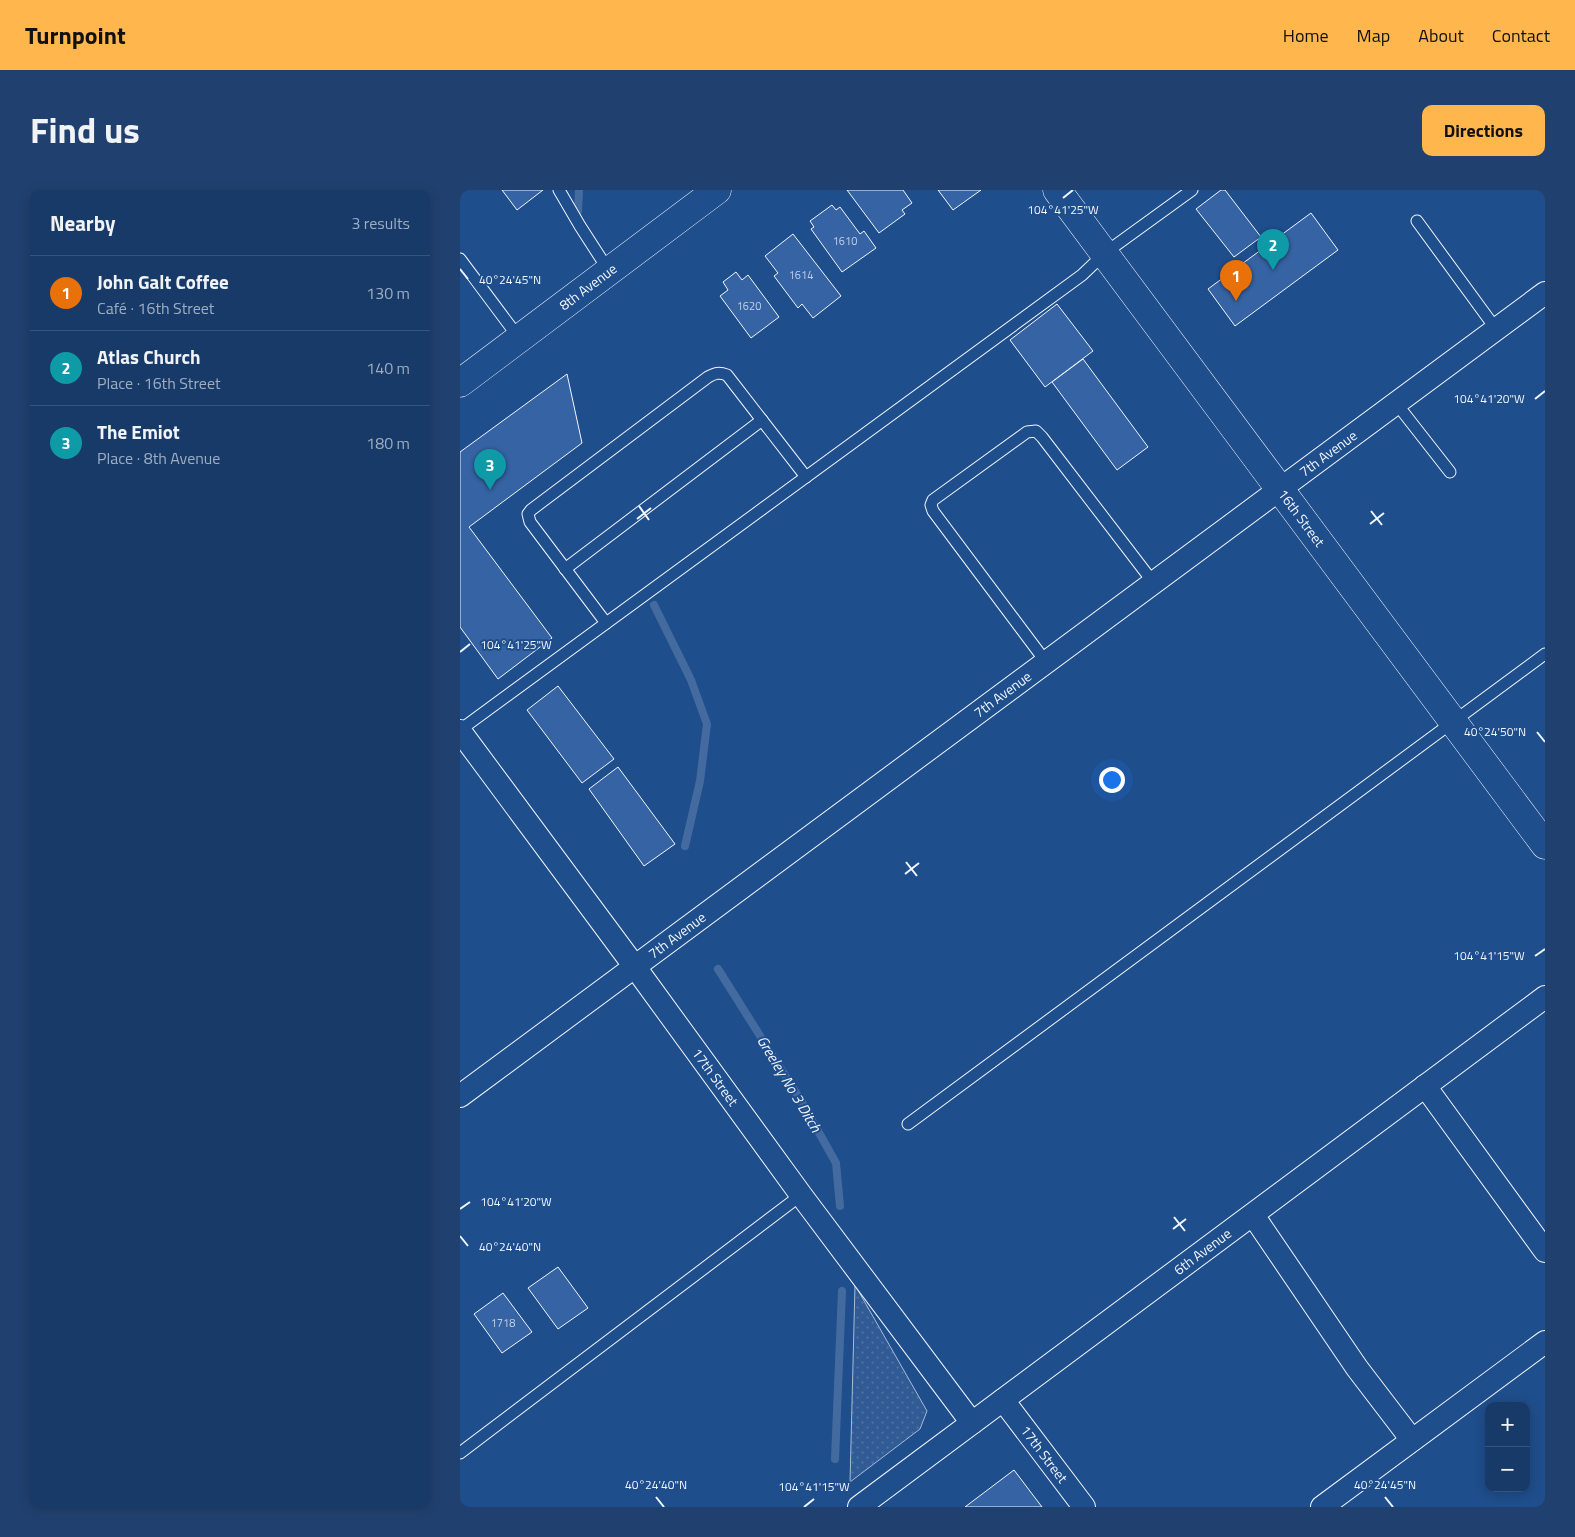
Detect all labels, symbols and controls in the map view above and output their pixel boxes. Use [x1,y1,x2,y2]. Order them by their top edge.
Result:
text: Turnpoint [25,17,126,53]
text: Home [1283,22,1329,49]
text: Map [1357,22,1390,49]
text: About [1418,22,1464,49]
text: Contact [1492,22,1550,49]
text: Find us [30,103,140,157]
button: Directions [1422,105,1545,156]
text: 104°41'25"W [1027,200,1099,219]
text: Nearby [50,207,115,239]
text: 3 results [351,211,410,235]
pin: 2 [1257,229,1289,270]
house number: 1610 [833,233,857,249]
street label: 8th Avenue [554,258,621,315]
pin: 1 [1220,260,1252,301]
text: John Galt Coffee [97,267,229,296]
house number: 1614 [789,267,813,283]
text: 40°24'45"N [479,270,541,289]
text: 1 [62,281,70,305]
text: 130 m [366,281,410,305]
text: Café · 16th Street [97,296,214,320]
house number: 1620 [737,298,761,314]
text: Atlas Church [97,342,201,371]
text: 2 [62,356,70,380]
text: 140 m [366,356,410,380]
text: Place · 16th Street [97,371,221,395]
text: 104°41'20"W [1453,389,1525,408]
text: The Emiot [97,417,180,446]
street label: 7th Avenue [1295,425,1361,482]
text: 3 [62,431,70,455]
text: 180 m [366,431,410,455]
text: Place · 8th Avenue [97,446,220,470]
pin: 3 [474,449,506,490]
street label: 16th Street [1273,484,1330,551]
text: 104°41'25"W [480,635,552,654]
street label: 7th Avenue [969,666,1036,722]
text: 40°24'50"N [1464,722,1526,741]
your location [1099,767,1125,793]
street label: 7th Avenue [643,907,710,963]
text: 104°41'15"W [1453,946,1525,965]
water label: Greeley No 3 Ditch [751,1031,828,1137]
street label: 17th Street [687,1043,744,1110]
text: 104°41'20"W [480,1192,552,1211]
street label: 6th Avenue [1169,1223,1235,1280]
text: 40°24'40"N [479,1237,541,1256]
house number: 1718 [491,1315,515,1331]
map controls [1485,1402,1530,1492]
button: + [1485,1402,1530,1447]
street label: 17th Street [1016,1421,1073,1487]
button: − [1485,1447,1530,1492]
text: 40°24'40"N [625,1475,687,1494]
text: 40°24'45"N [1354,1475,1416,1494]
text: 104°41'15"W [778,1477,850,1496]

